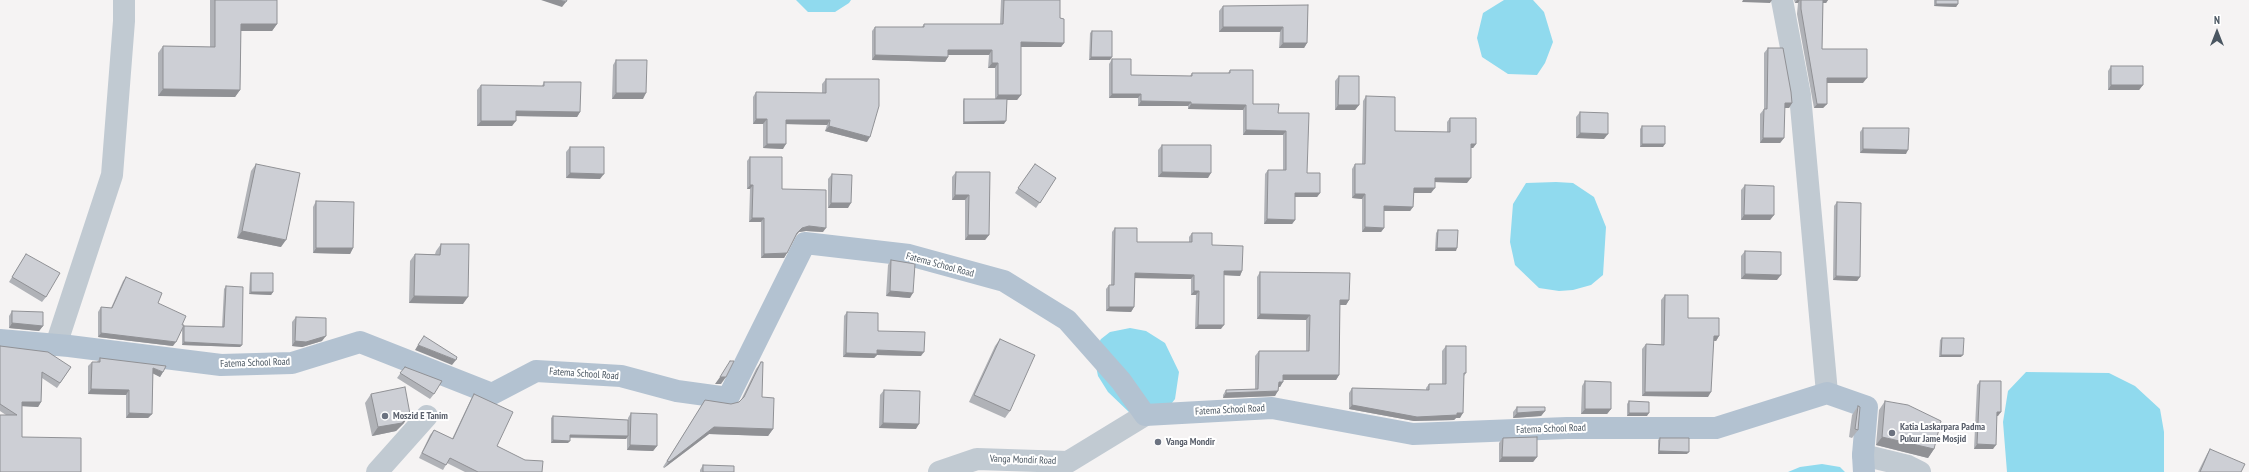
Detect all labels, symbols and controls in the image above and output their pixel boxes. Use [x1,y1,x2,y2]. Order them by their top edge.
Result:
north arrow [2197,12,2237,52]
text: N [2214,13,2220,27]
street label: Fatema School Road [905,250,975,280]
street label: Fatema School Road [220,356,290,370]
street label: Fatema School Road [549,366,619,382]
street label: Fatema School Road [1195,402,1265,418]
place label: Moszid E Tanim [393,410,448,422]
marker: Moszid E Tanim [380,411,390,421]
place label: Katia Laskarpara Padma Pukur Jame Mosjid [1900,421,1985,444]
street label: Fatema School Road [1516,422,1586,436]
marker: Katia Laskarpara Padma Pukur Jame Mosjid [1887,428,1897,438]
place label: Vanga Mondir [1166,436,1215,448]
marker: Vanga Mondir [1153,437,1163,447]
street label: Vanga Mondir Road [990,453,1056,467]

